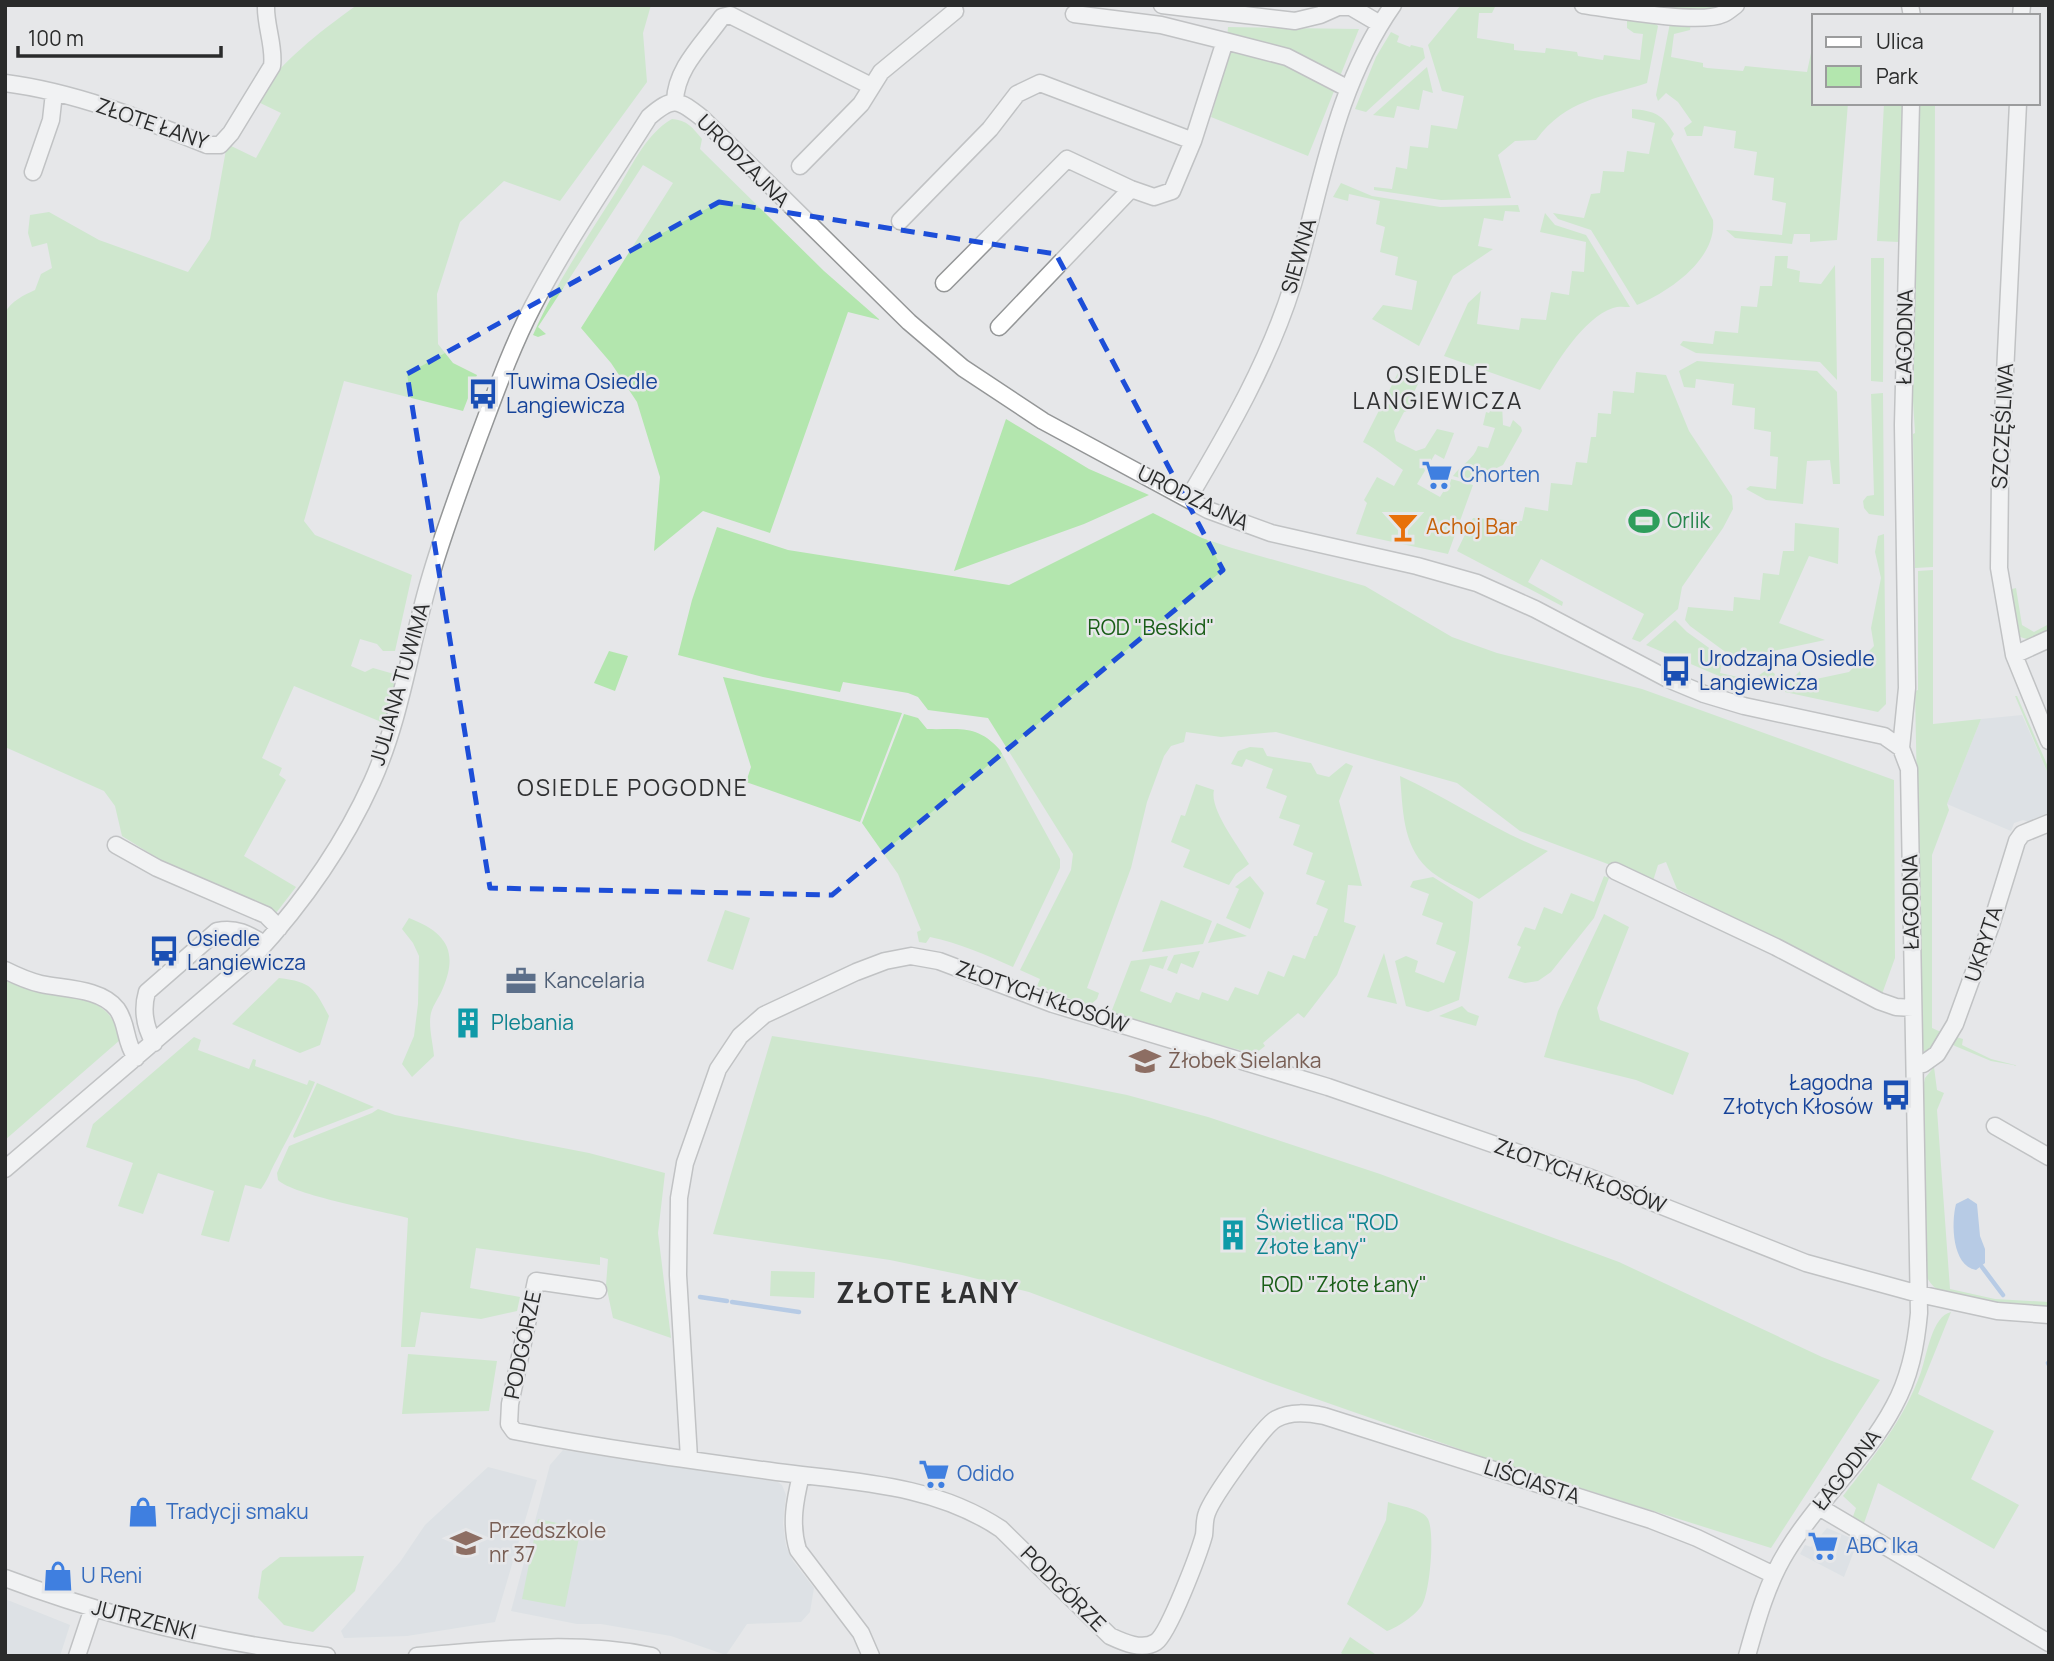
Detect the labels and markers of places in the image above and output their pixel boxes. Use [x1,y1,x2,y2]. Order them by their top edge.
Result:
place label: Tuwima Osiedle Langiewicza [506,367,658,419]
bus stop icon: Tuwima Osiedle Langiewicza [466,377,500,411]
supermarket icon: Chorten [1420,458,1454,492]
place label: Chorten [1460,460,1540,488]
sports icon: Orlik [1627,504,1661,538]
place label: Orlik [1667,506,1711,534]
bar icon: Achoj Bar [1386,510,1420,544]
place label: Achoj Bar [1426,512,1518,540]
place label: Urodzajna Osiedle Langiewicza [1699,644,1875,696]
bus stop icon: Urodzajna Osiedle Langiewicza [1659,654,1693,688]
place label: Osiedle Langiewicza [187,924,306,976]
bus stop icon: Osiedle Langiewicza [147,934,181,968]
office icon: Kancelaria [504,964,538,998]
place label: Kancelaria [544,966,645,994]
building icon: Plebania [451,1006,485,1040]
place label: Plebania [491,1008,574,1036]
school or university icon: Żłobek Sielanka [1128,1044,1162,1078]
place label: Żłobek Sielanka [1168,1046,1321,1074]
place label: Łagodna Złotych Kłosów [1723,1068,1873,1120]
bus stop icon: Łagodna Złotych Kłosów [1879,1078,1913,1112]
place label: Świetlica "ROD Złote Łany" [1256,1208,1399,1260]
building icon: Świetlica "ROD Złote Łany" [1216,1218,1250,1252]
supermarket icon: Odido [917,1457,951,1491]
place label: Odido [957,1459,1014,1487]
shop icon: Tradycji smaku [126,1495,160,1529]
place label: Tradycji smaku [166,1497,309,1525]
place label: Przedszkole nr 37 [489,1516,606,1568]
school or university icon: Przedszkole nr 37 [449,1526,483,1560]
supermarket icon: ABC Ika [1806,1529,1840,1563]
place label: ABC Ika [1846,1531,1918,1559]
shop icon: U Reni [41,1559,75,1593]
place label: U Reni [81,1561,143,1589]

